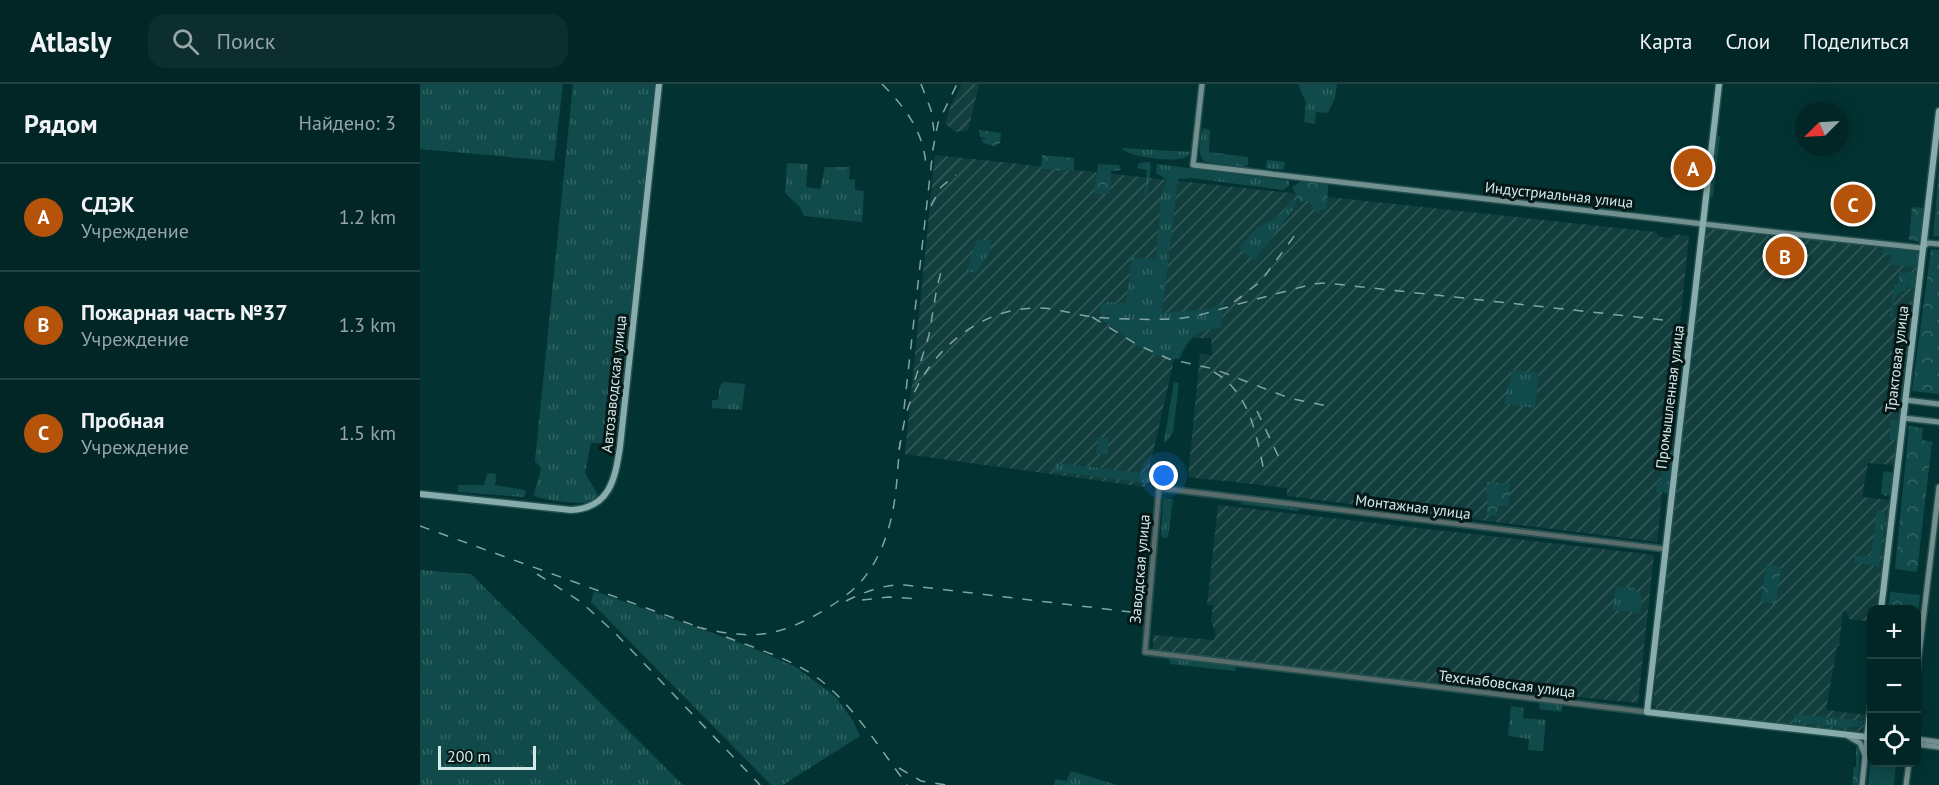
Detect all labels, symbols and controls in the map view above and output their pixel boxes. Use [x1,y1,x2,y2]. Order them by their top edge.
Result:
search box [148,14,568,68]
text: Atlasly [30,23,112,60]
icon: search [169,25,202,58]
text: Поиск [217,27,275,55]
text: Карта [1639,28,1692,55]
text: Слои [1725,28,1770,55]
text: Поделиться [1803,28,1909,55]
north arrow [1795,102,1849,156]
text: Рядом [24,107,98,140]
text: Найдено: 3 [299,110,396,136]
pin: A [1674,146,1712,190]
street label: Индустриальная улица [1484,177,1634,212]
pin: C [1834,182,1872,226]
text: СДЭК [81,190,135,218]
text: A [37,204,50,230]
text: 1.2 km [339,204,396,230]
text: Учреждение [81,218,189,244]
pin: B [1766,234,1804,279]
text: Пожарная часть №37 [81,298,288,326]
street label: Трактовая улица [1881,304,1912,413]
text: B [38,312,49,338]
text: 1.3 km [339,312,396,338]
street label: Автозаводская улица [597,314,630,454]
street label: Промышленная улица [1651,324,1688,470]
text: Учреждение [81,326,189,352]
text: Пробная [81,406,164,434]
text: C [38,420,49,446]
text: 1.5 km [339,420,396,446]
text: Учреждение [81,434,189,460]
your location [1149,461,1178,490]
street label: Монтажная улица [1354,490,1472,523]
street label: Заводская улица [1125,513,1154,624]
map controls [1867,605,1921,767]
button: + [1867,605,1921,659]
button: − [1867,659,1921,713]
street label: Техснабовская улица [1438,666,1577,701]
button: locate [1867,713,1921,767]
scale bar [438,743,536,770]
text: 200 m [447,746,490,766]

